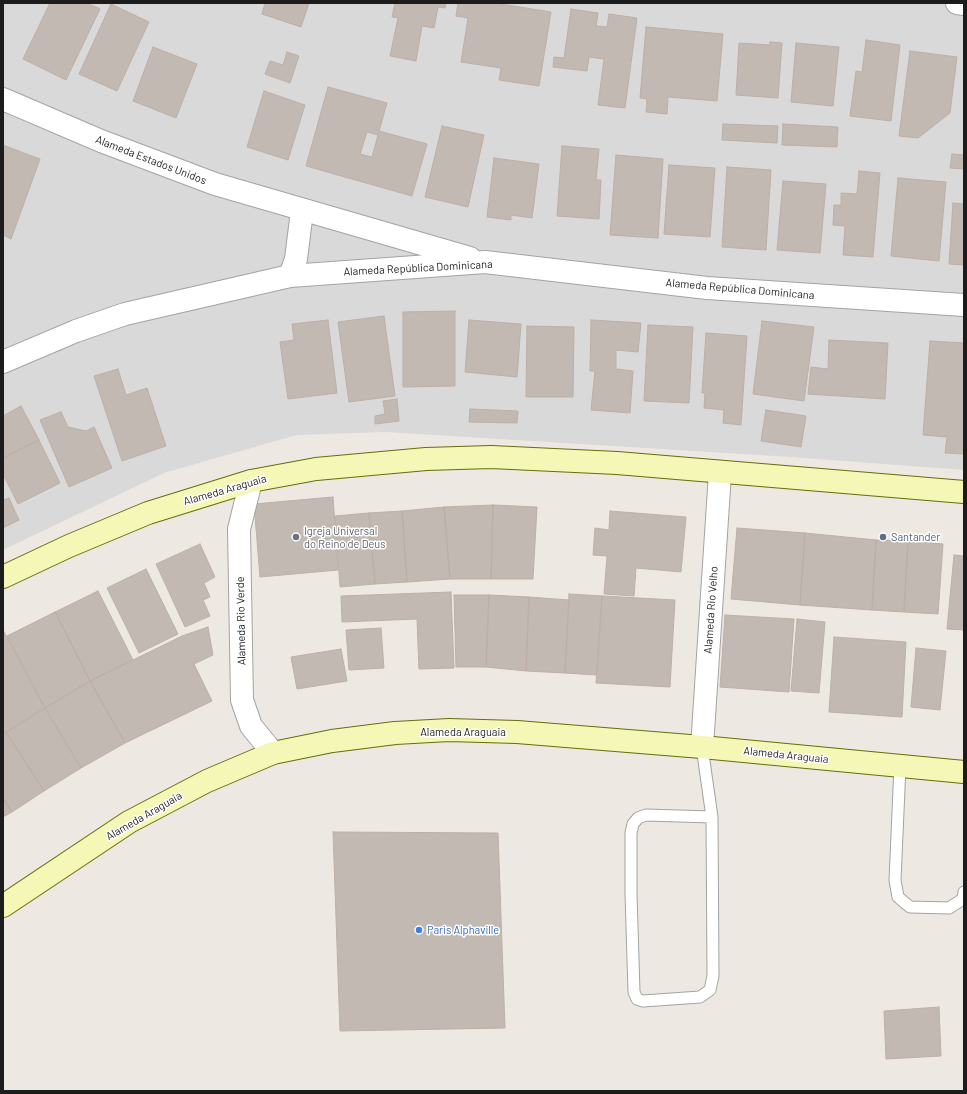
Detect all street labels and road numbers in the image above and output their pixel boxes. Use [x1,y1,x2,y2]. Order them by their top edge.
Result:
street label: Alameda Estados Unidos [94,133,208,187]
street label: Alameda República Dominicana [343,258,493,278]
street label: Alameda República Dominicana [665,276,815,302]
street label: Alameda Araguaia [182,472,268,508]
street label: Alameda Rio Velho [701,566,721,654]
street label: Alameda Rio Verde [234,576,248,666]
street label: Alameda Araguaia [420,725,506,739]
street label: Alameda Araguaia [743,744,829,766]
street label: Alameda Araguaia [104,789,184,843]

